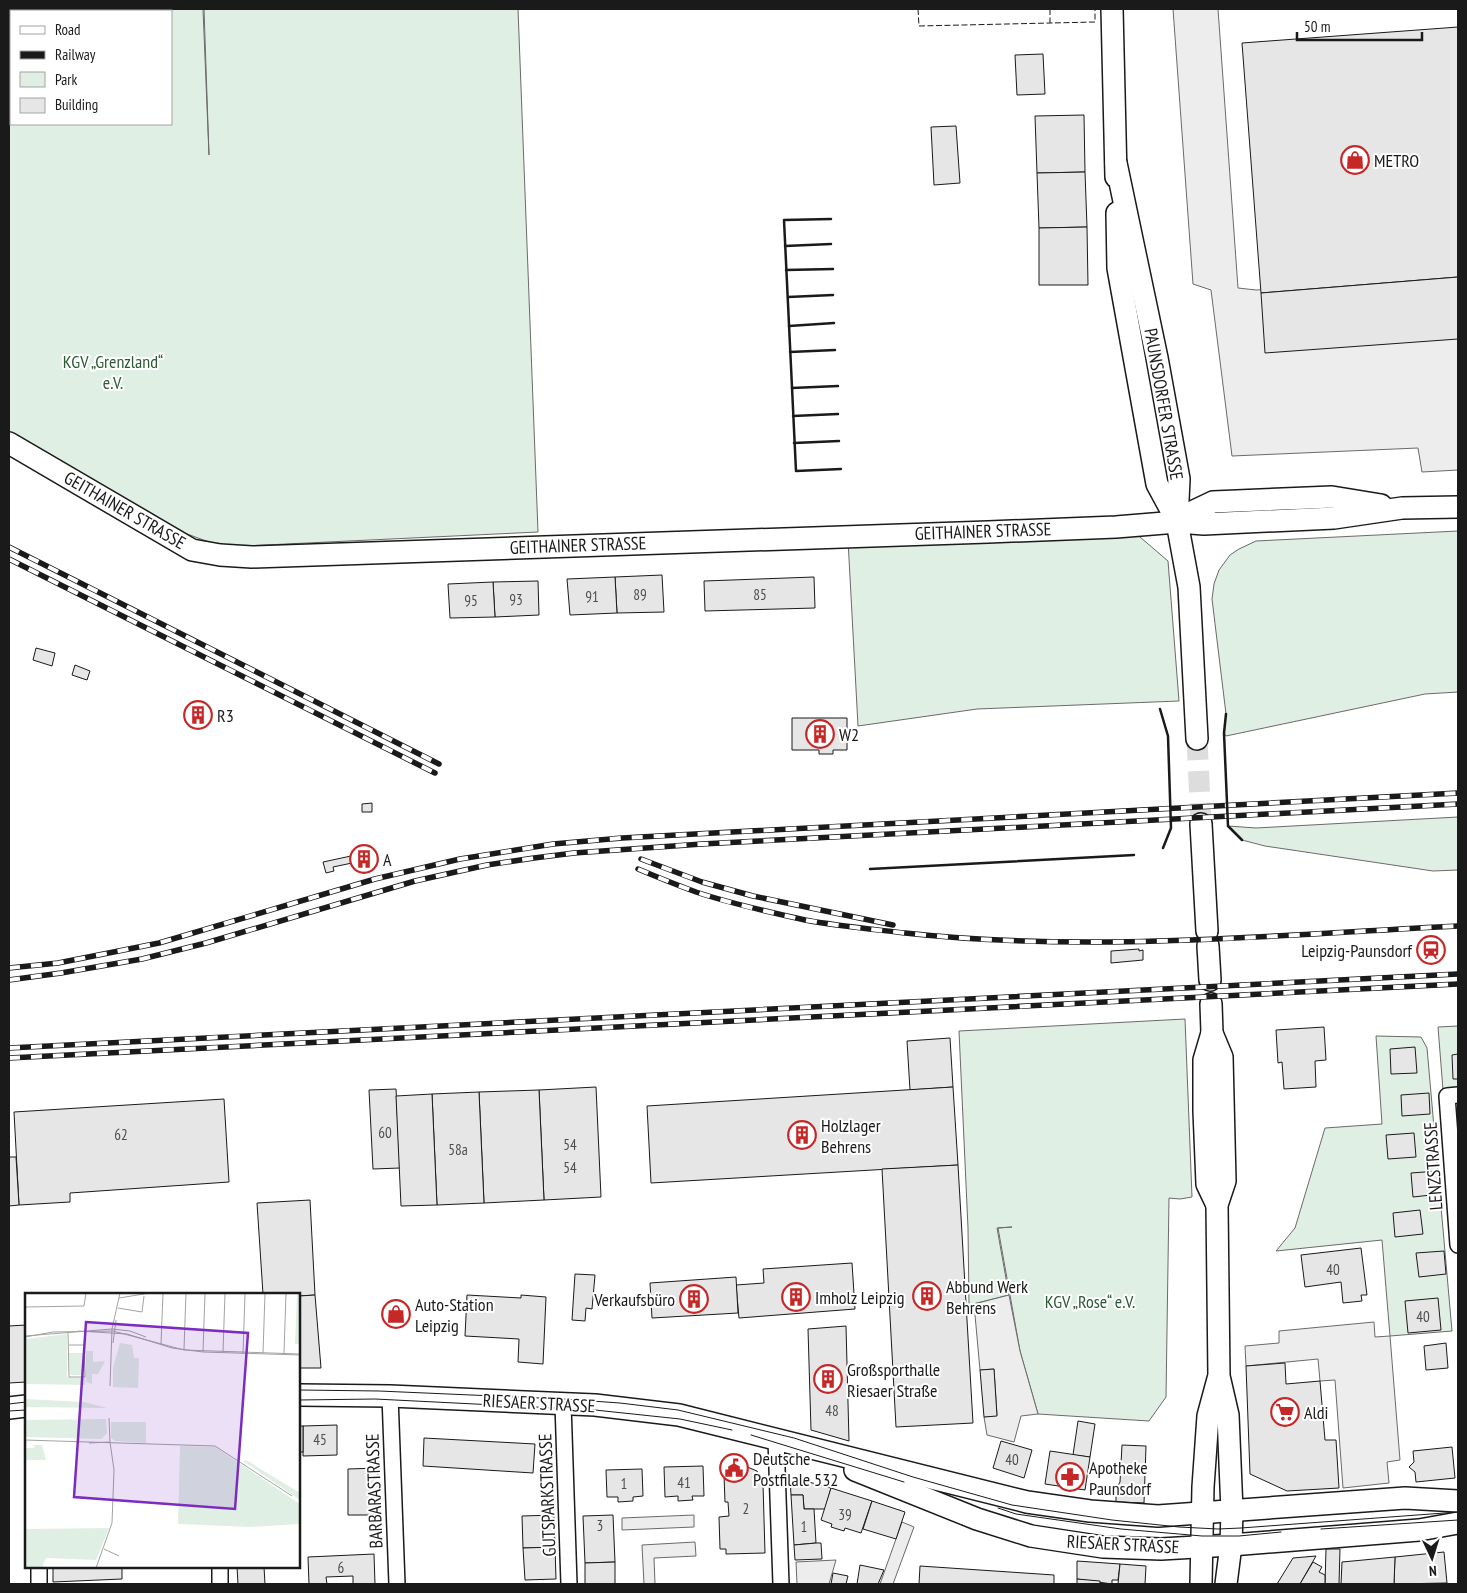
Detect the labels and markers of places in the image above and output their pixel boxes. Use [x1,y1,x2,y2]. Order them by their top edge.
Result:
shop icon: METRO [1340,145,1370,175]
place label: METRO [1374,149,1419,172]
building icon: R3 [183,700,213,730]
place label: R3 [217,704,234,727]
building icon: W2 [805,719,835,749]
place label: W2 [839,723,859,746]
building icon: A [349,844,379,874]
place label: A [383,848,392,871]
station icon: Leipzig-Paunsdorf [1416,935,1446,965]
place label: Leipzig-Paunsdorf [1301,939,1413,962]
place label: Holzlager Behrens [821,1114,881,1158]
building icon: Holzlager Behrens [787,1120,817,1150]
place label: Abbund Werk Behrens [946,1275,1028,1319]
building icon: Abbund Werk Behrens [912,1281,942,1311]
building icon: Imholz Leipzig [781,1282,811,1312]
building icon: Verkaufsbüro [679,1284,709,1314]
place label: Imholz Leipzig [815,1286,904,1309]
place label: Verkaufsbüro [593,1288,675,1311]
place label: Auto-Station Leipzig [415,1293,494,1337]
shop icon: Auto-Station Leipzig [381,1299,411,1329]
place label: Großsporthalle Riesaer Straße [847,1358,940,1402]
building icon: Großsporthalle Riesaer Straße [813,1364,843,1394]
supermarket icon: Aldi [1270,1397,1300,1427]
place label: Aldi [1304,1401,1328,1424]
place label: Deutsche Postfilale 532 [753,1447,838,1491]
public building icon: Deutsche Postfilale 532 [719,1453,749,1483]
place label: Apotheke Paunsdorf [1089,1456,1152,1500]
pharmacy icon: Apotheke Paunsdorf [1055,1462,1085,1492]

